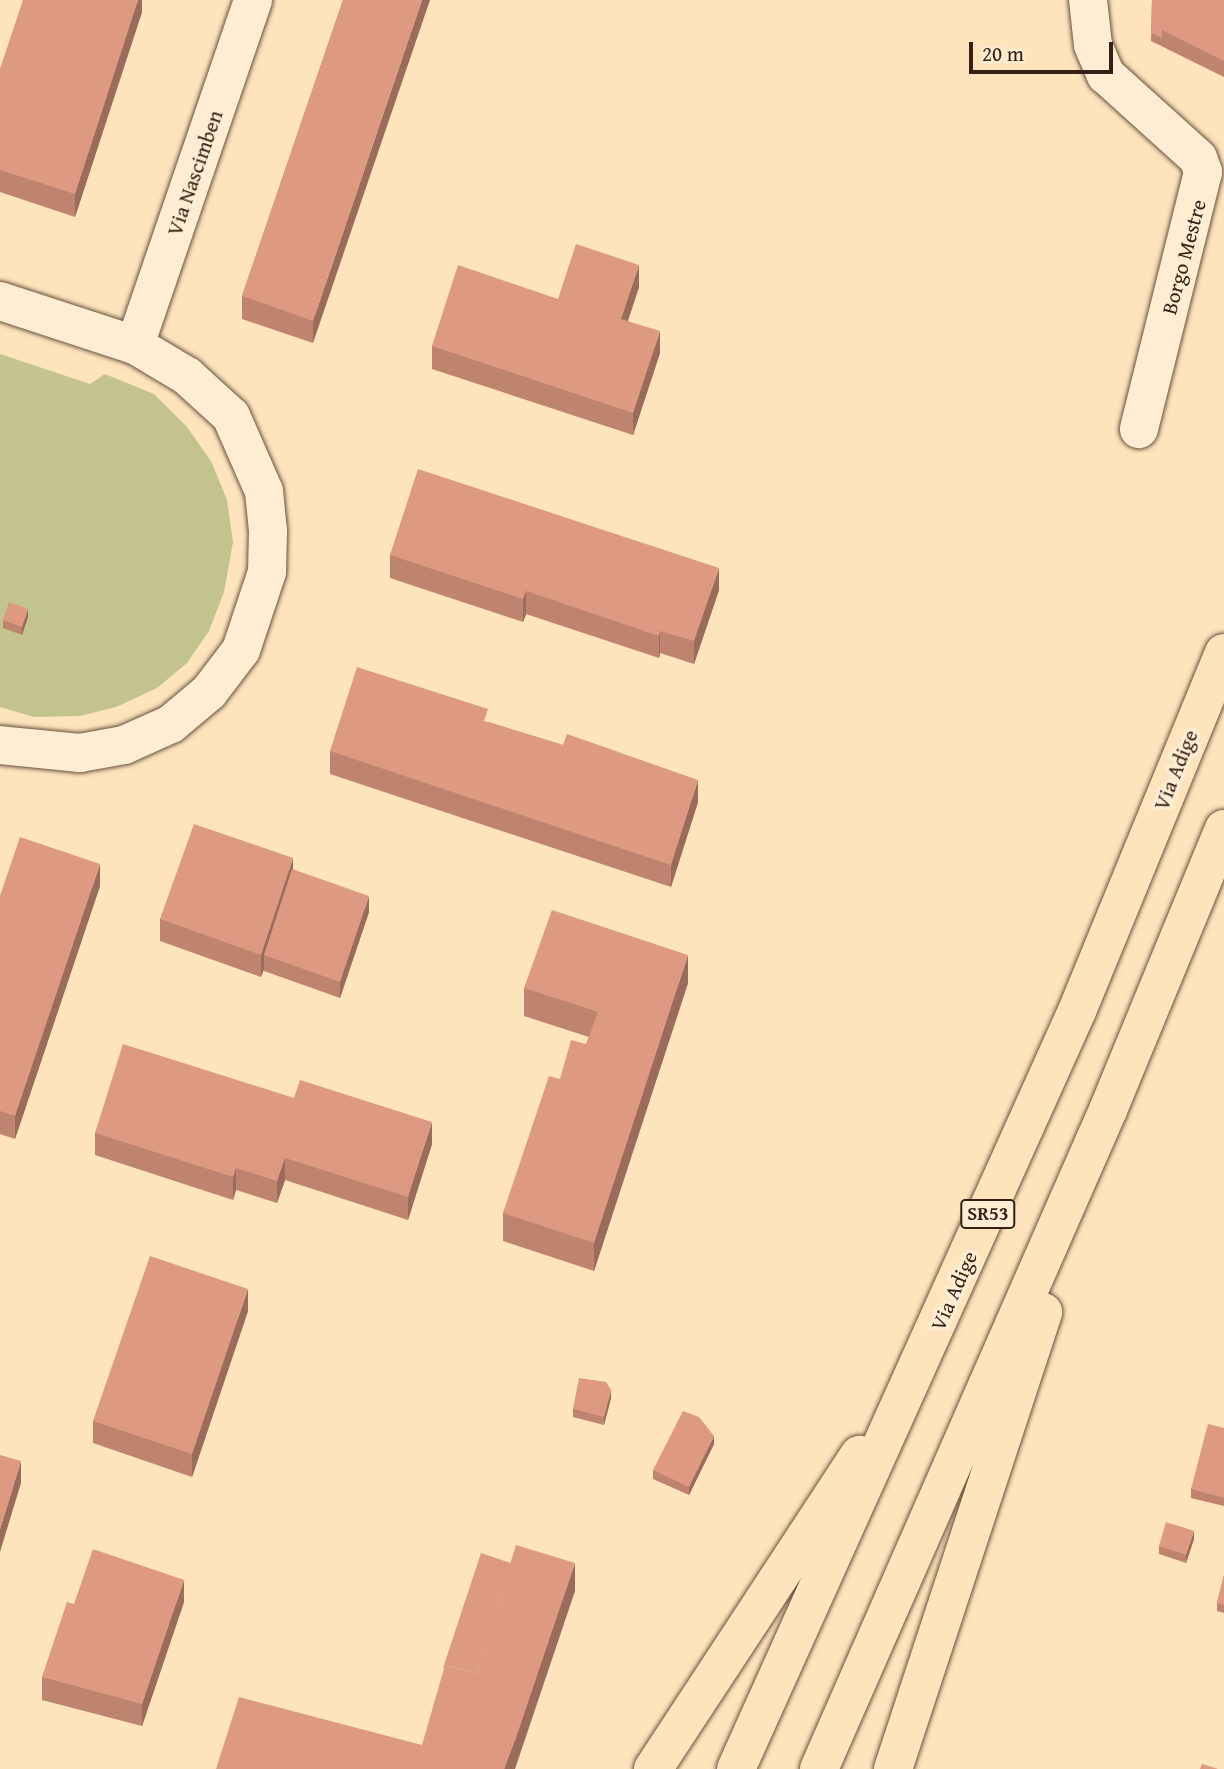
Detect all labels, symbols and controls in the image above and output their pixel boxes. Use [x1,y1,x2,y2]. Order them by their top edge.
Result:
scale bar [972,28,1116,72]
text: 20 m [982,38,1024,69]
street label: Via Nascimben [162,107,228,239]
street label: Borgo Mestre [1157,197,1211,317]
street label: Via Adige [1149,726,1203,814]
road number: SR53 [960,1198,1016,1230]
street label: Via Adige [925,1247,983,1335]

